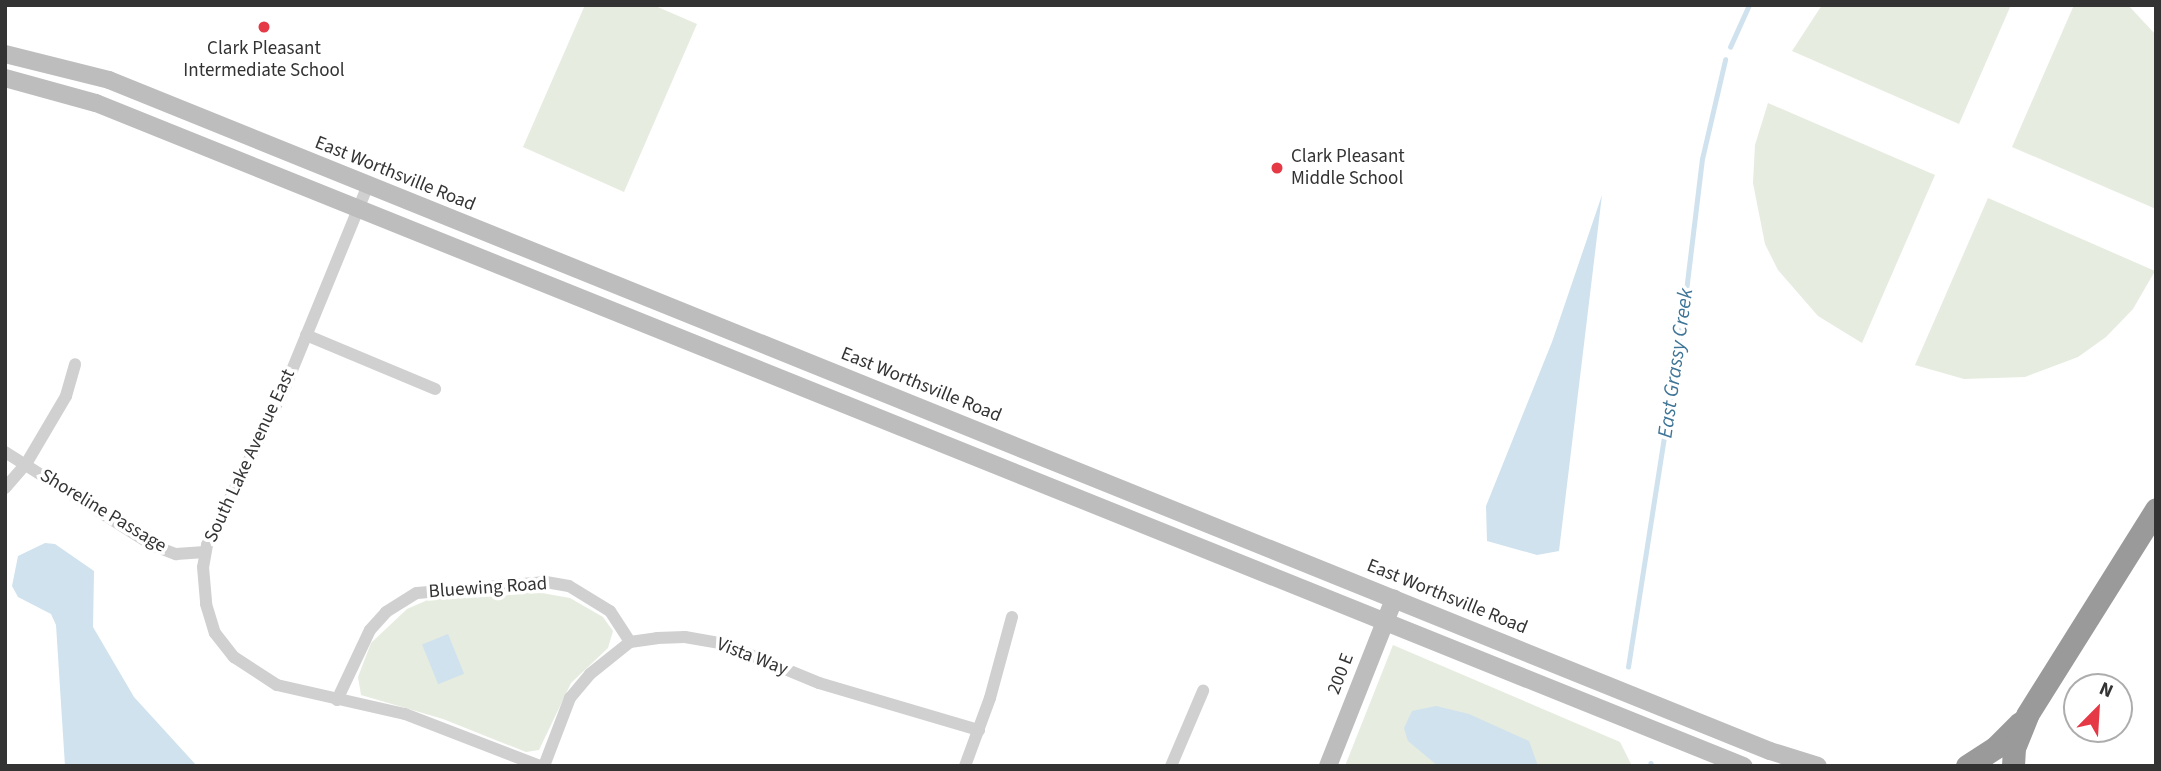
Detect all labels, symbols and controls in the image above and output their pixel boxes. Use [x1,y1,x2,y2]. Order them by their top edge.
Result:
marker: Clark Pleasant Intermediate School [256,19,272,35]
place label: Clark Pleasant Intermediate School [183,38,345,82]
street label: East Worthsville Road [311,131,479,217]
place label: Clark Pleasant Middle School [1291,146,1405,190]
marker: Clark Pleasant Middle School [1269,160,1285,176]
water label: East Grassy Creek [1652,287,1698,439]
street label: East Worthsville Road [837,342,1005,428]
street label: South Lake Avenue East [200,366,300,546]
street label: Shoreline Passage [36,464,170,558]
street label: East Worthsville Road [1363,554,1531,640]
street label: Bluewing Road [428,572,548,604]
street label: Vista Way [713,633,791,681]
street label: 200 E [1323,650,1359,698]
north arrow [2063,673,2133,743]
text: N [2095,675,2117,705]

